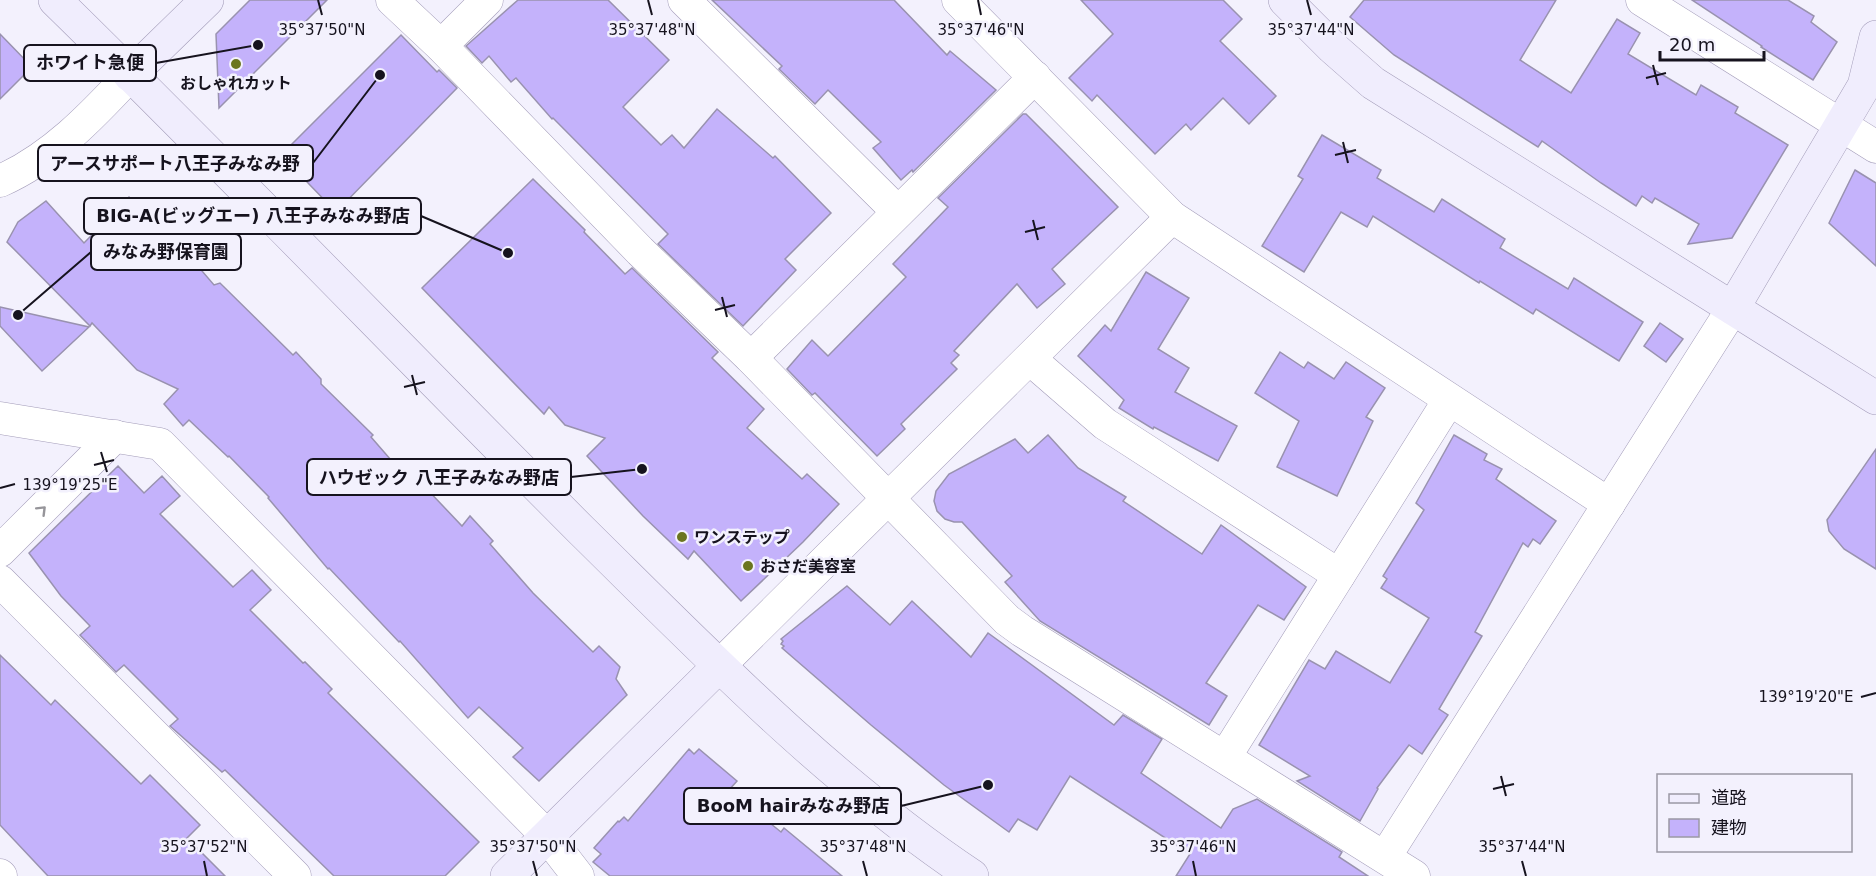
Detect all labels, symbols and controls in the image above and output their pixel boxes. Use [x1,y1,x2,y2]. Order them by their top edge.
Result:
text: 35°37'50"N [278,21,366,39]
text: 35°37'48"N [608,21,696,39]
text: 35°37'46"N [937,21,1025,39]
text: 35°37'44"N [1267,21,1355,39]
scale bar [1660,24,1764,62]
text: 20 m [1669,34,1715,55]
callout: ホワイト急便 [24,45,156,81]
text: ホワイト急便 [36,52,145,73]
marker: おしゃれカット [229,57,243,71]
place label: おしゃれカット [180,74,292,93]
callout: アースサポート八王子みなみ野 [38,145,313,181]
text: アースサポート八王子みなみ野 [50,153,300,174]
callout: BIG-A(ビッグエー) 八王子みなみ野店 [84,198,421,234]
text: BIG-A(ビッグエー) 八王子みなみ野店 [96,205,410,226]
callout: みなみ野保育園 [91,234,241,270]
text: みなみ野保育園 [103,241,229,262]
callout: ハウゼック 八王子みなみ野店 [307,459,571,495]
text: ハウゼック 八王子みなみ野店 [319,467,559,488]
text: 139°19'25"E [23,476,117,494]
one-way arrow [34,506,45,517]
place label: ワンステップ [694,528,790,547]
marker: ワンステップ [675,530,689,544]
place label: おさだ美容室 [760,557,856,576]
marker: おさだ美容室 [741,559,755,573]
text: 139°19'20"E [1759,688,1853,706]
legend [1657,774,1852,852]
text: 道路 [1711,787,1747,808]
callout: BooM hairみなみ野店 [684,788,901,824]
text: BooM hairみなみ野店 [697,795,889,816]
text: 建物 [1711,817,1747,838]
text: 35°37'52"N [160,838,248,856]
text: 35°37'50"N [489,838,577,856]
text: 35°37'48"N [819,838,907,856]
text: 35°37'46"N [1149,838,1237,856]
text: 35°37'44"N [1478,838,1566,856]

